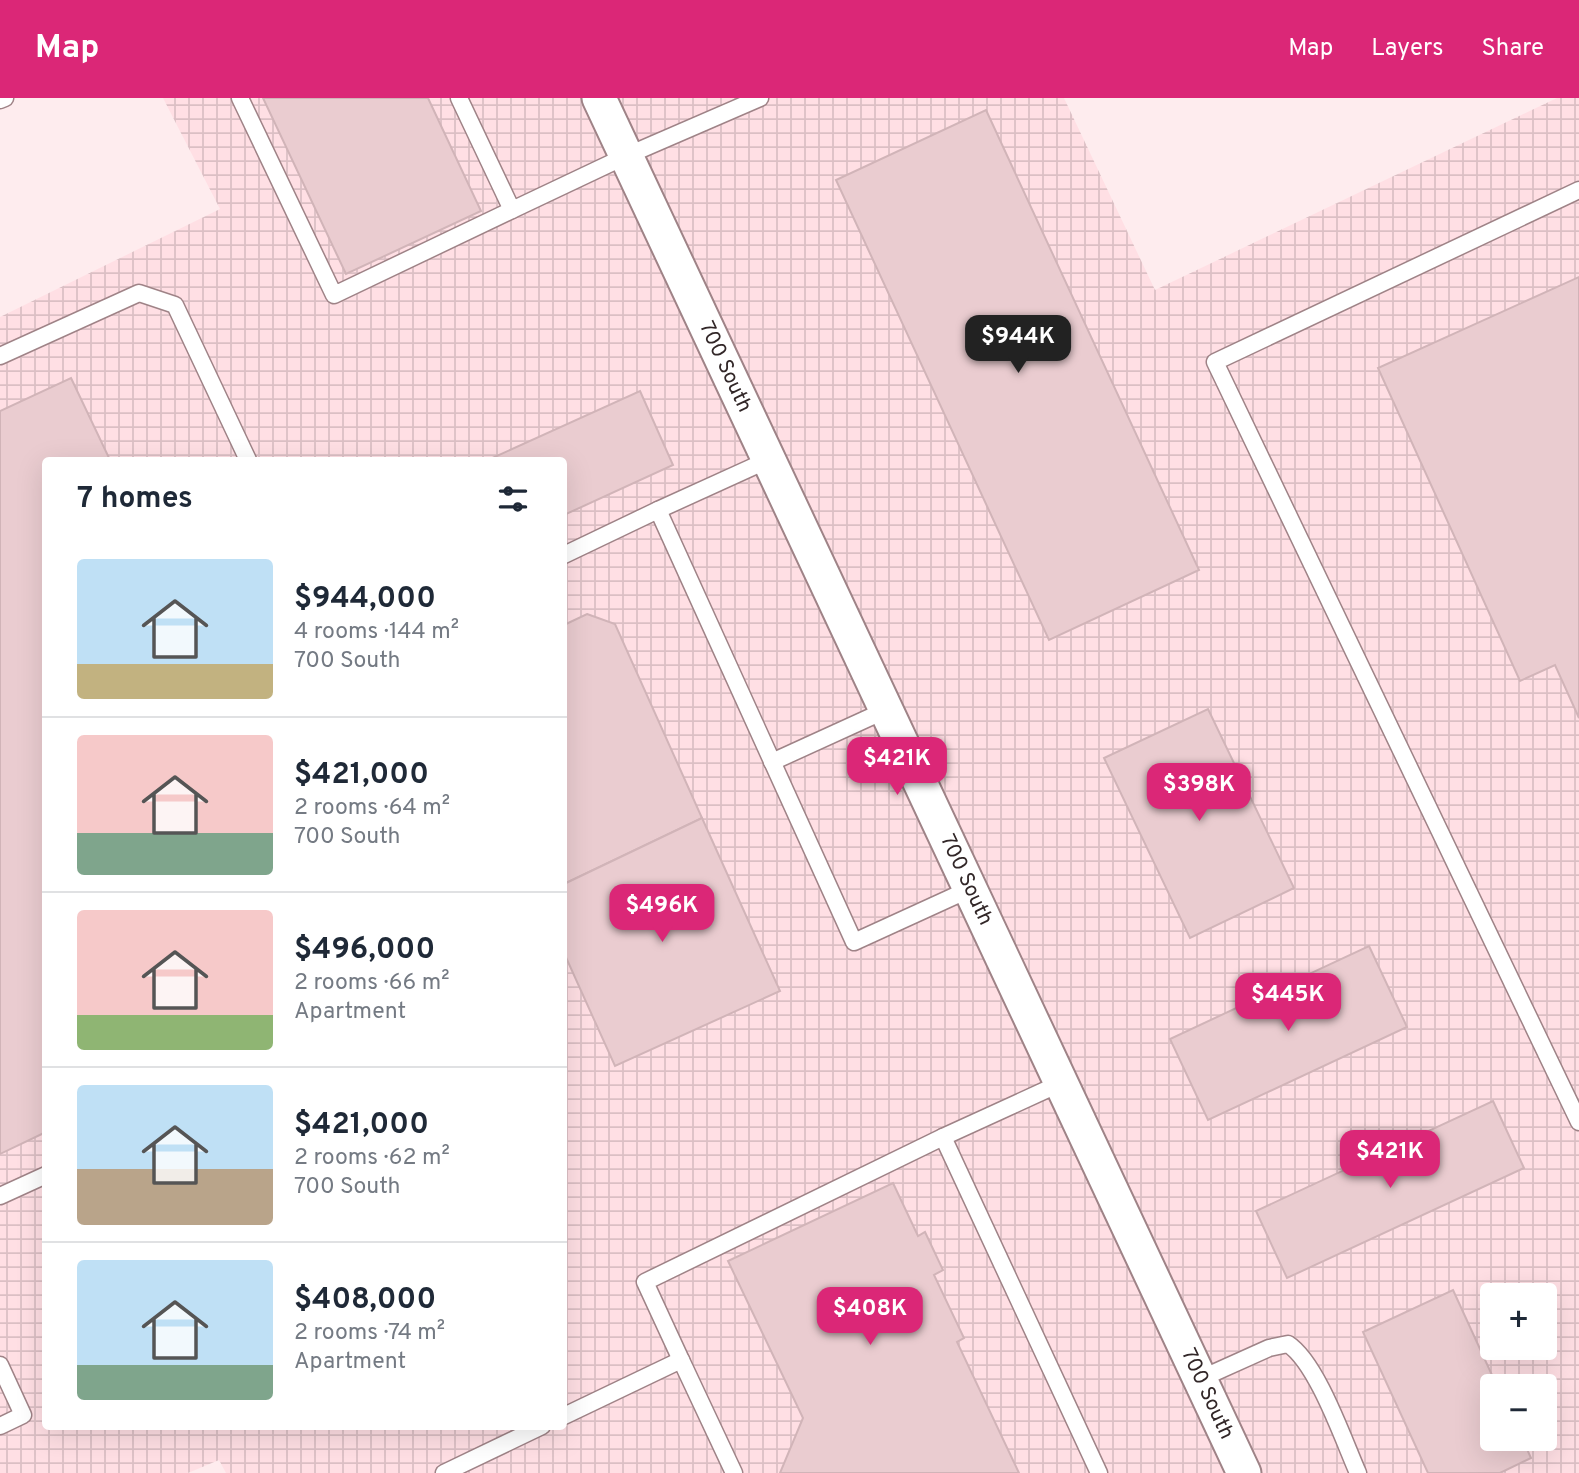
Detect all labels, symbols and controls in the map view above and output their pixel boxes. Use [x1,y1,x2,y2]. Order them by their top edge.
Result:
text: Map [35,28,99,70]
text: Map [1288,34,1333,64]
text: Layers [1371,34,1443,64]
text: Share [1481,34,1544,64]
pin: $944K [969,316,1067,375]
street label: 700 South [692,317,758,417]
text: $944K [981,323,1055,352]
icon: filters [494,480,532,518]
text: 7 homes [77,481,193,518]
text: $944,000 [294,581,436,618]
icon: home [133,587,217,671]
text: 4 rooms · 144 m² [294,618,459,647]
text: 700 South [294,647,400,676]
pin: $421K [848,738,946,797]
text: $421K [863,745,931,774]
text: $421,000 [294,757,429,794]
icon: home [133,763,217,847]
pin: $398K [1150,764,1248,823]
text: $398K [1163,771,1235,800]
text: 2 rooms · 64 m² [294,794,450,823]
text: 700 South [294,823,400,852]
street label: 700 South [933,830,999,930]
pin: $496K [613,884,711,944]
text: $496K [625,892,699,921]
text: $496,000 [294,932,435,969]
icon: home [133,938,217,1022]
text: 2 rooms · 66 m² [294,969,450,998]
pin: $445K [1239,974,1337,1033]
text: $445K [1251,981,1325,1010]
text: Apartment [294,998,406,1027]
text: $421,000 [294,1107,429,1144]
icon: home [133,1113,217,1197]
pin: $421K [1341,1130,1439,1190]
text: $421K [1356,1138,1424,1167]
text: 2 rooms · 62 m² [294,1144,450,1173]
text: 700 South [294,1173,400,1202]
text: $408,000 [294,1282,436,1319]
map controls [1480,1283,1557,1451]
button: + [1480,1283,1557,1360]
icon: home [133,1288,217,1372]
pin: $408K [821,1288,919,1347]
text: $408K [833,1295,907,1324]
text: 2 rooms · 74 m² [294,1319,445,1348]
street label: 700 South [1174,1344,1240,1444]
text: Apartment [294,1348,406,1377]
button: − [1480,1374,1557,1451]

